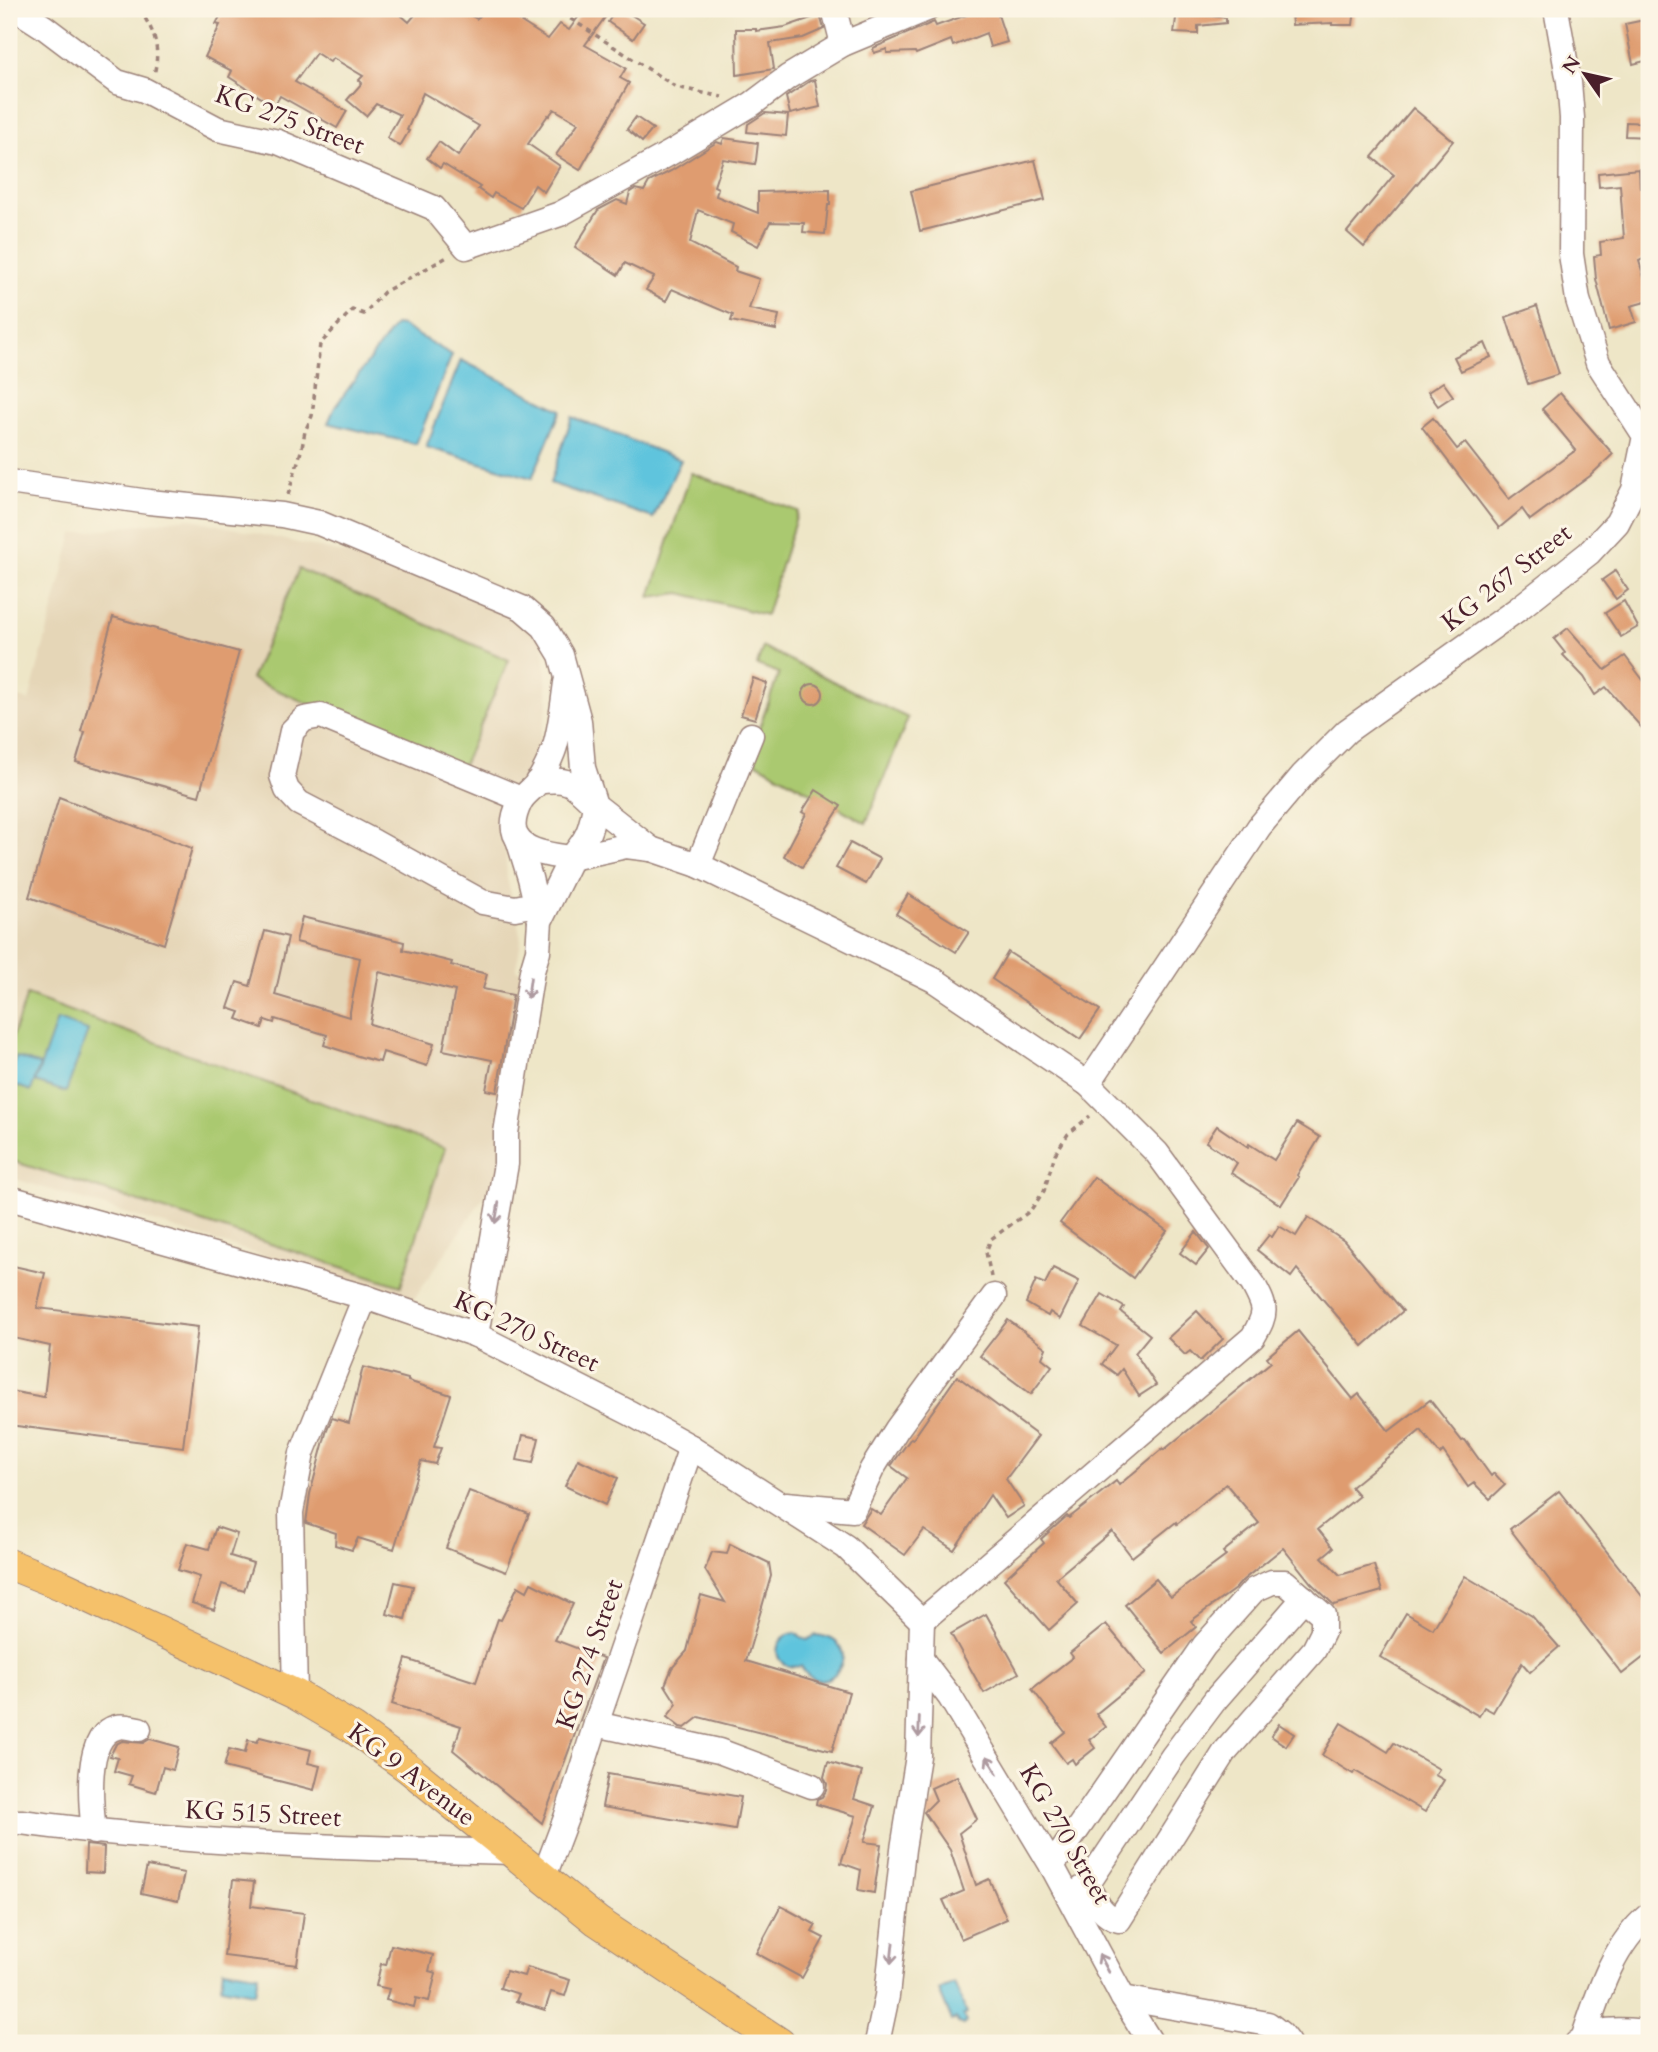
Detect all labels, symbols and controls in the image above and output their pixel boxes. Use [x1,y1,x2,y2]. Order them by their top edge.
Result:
north arrow [1550,38,1620,108]
text: N [1556,51,1587,79]
street label: KG 275 Street [210,76,369,163]
street label: KG 267 Street [1434,515,1579,639]
one-way arrow [523,976,536,998]
one-way arrow [490,1201,503,1223]
street label: KG 270 Street [449,1283,605,1380]
street label: KG 274 Street [547,1575,631,1734]
street label: KG 9 Avenue [341,1715,483,1834]
one-way arrow [912,1716,925,1739]
one-way arrow [984,1756,998,1776]
street label: KG 270 Street [1011,1758,1120,1911]
street label: KG 515 Street [184,1792,342,1835]
one-way arrow [885,1941,898,1964]
one-way arrow [1097,1953,1111,1974]

